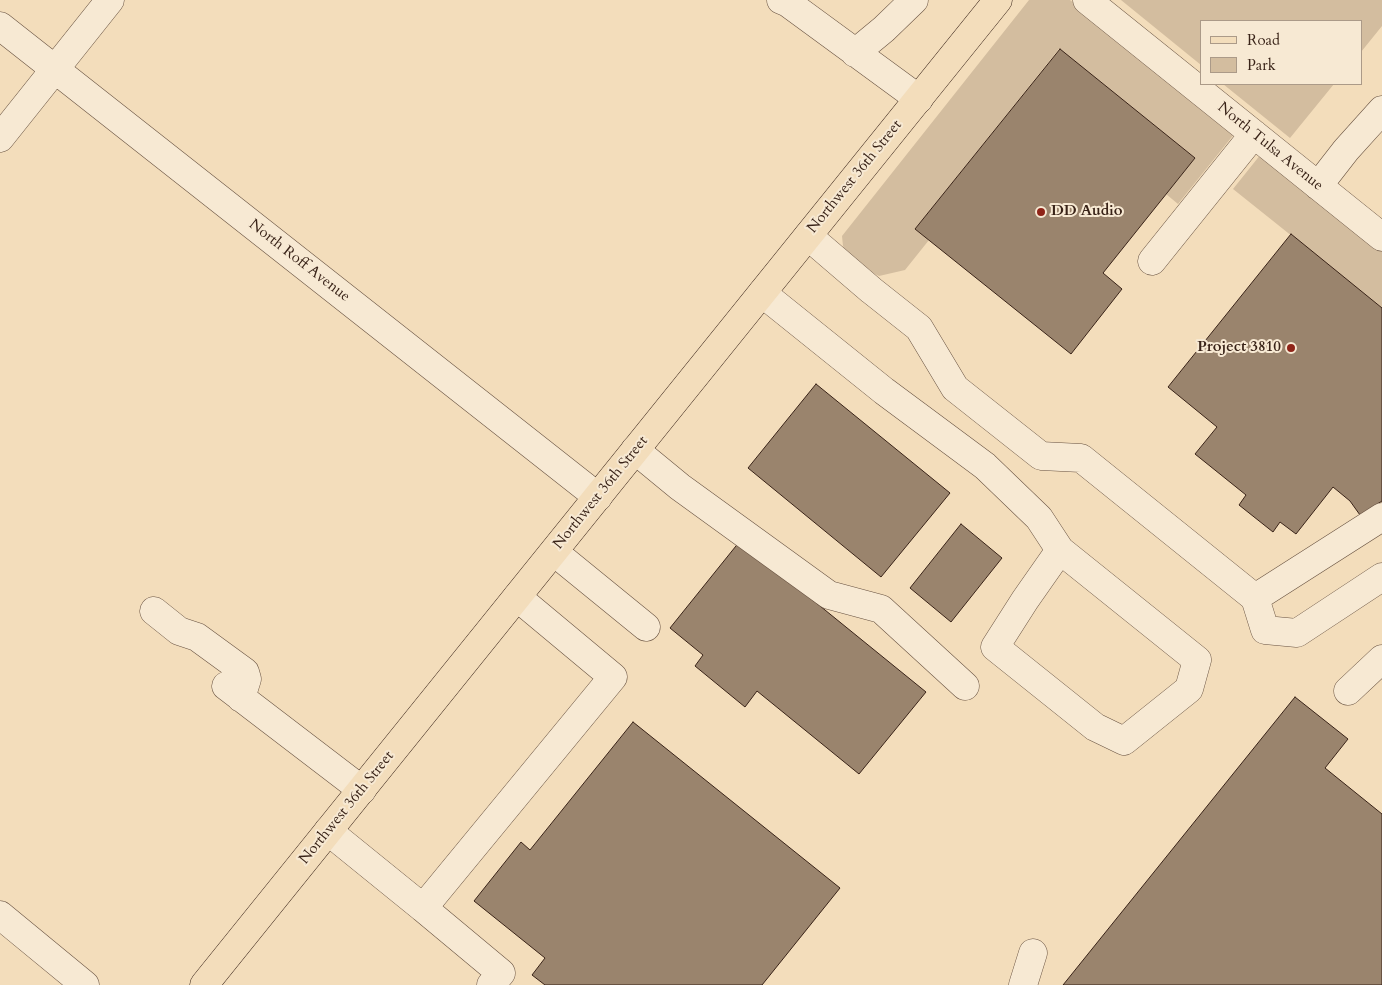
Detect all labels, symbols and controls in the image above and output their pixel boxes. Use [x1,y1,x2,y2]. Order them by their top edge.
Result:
legend [1200,20,1362,85]
text: Road [1247,30,1280,50]
text: Park [1247,55,1276,75]
street label: North Tulsa Avenue [1214,99,1326,195]
street label: Northwest 36th Street [804,117,906,237]
place label: DD Audio [1051,203,1122,221]
marker: DD Audio [1035,206,1047,218]
street label: North Roff Avenue [245,216,353,306]
place label: Project 3810 [1197,339,1281,357]
marker: Project 3810 [1285,342,1297,354]
street label: Northwest 36th Street [550,433,652,553]
street label: Northwest 36th Street [296,748,398,868]

